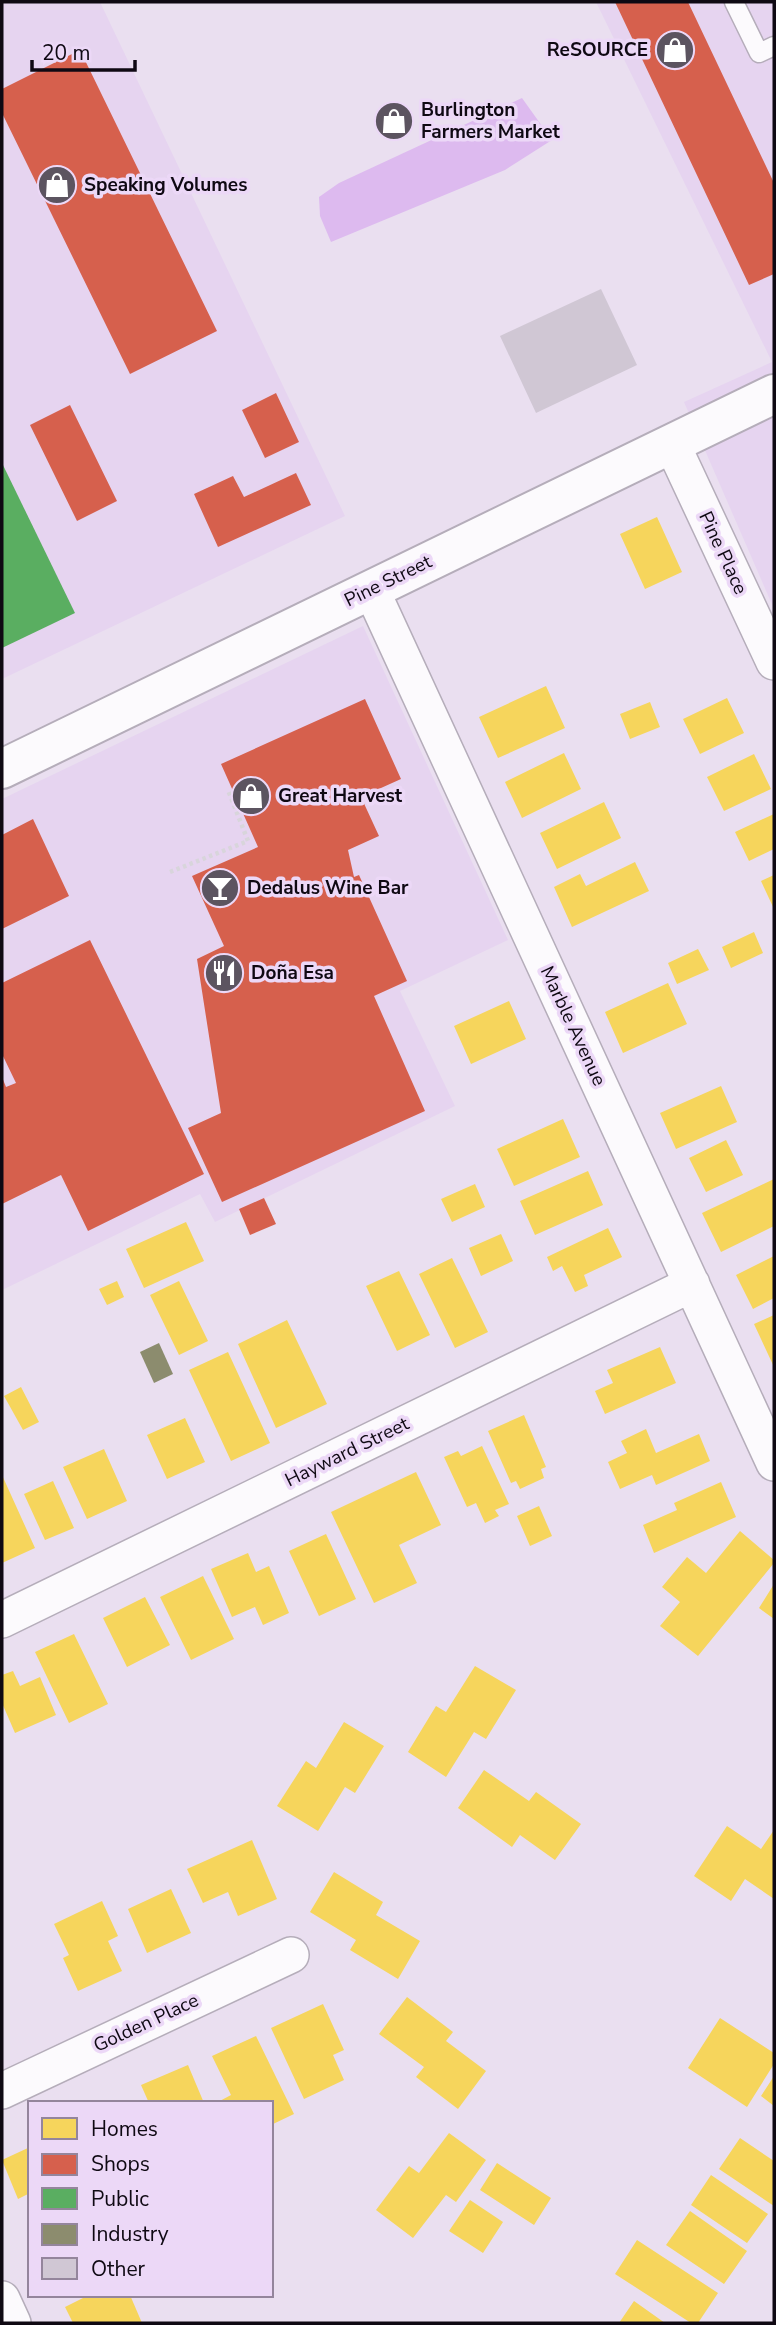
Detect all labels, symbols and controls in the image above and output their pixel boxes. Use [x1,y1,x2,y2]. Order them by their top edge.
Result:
scale bar [32,28,135,72]
shop icon: ReSOURCE [654,29,696,71]
place label: ReSOURCE [547,37,648,63]
text: 20 m [42,39,91,67]
place label: Burlington Farmers Market [421,97,560,145]
shop icon: Burlington Farmers Market [373,100,415,142]
shop icon: Speaking Volumes [36,164,78,206]
place label: Speaking Volumes [84,172,247,198]
street label: Pine Place [692,507,754,599]
street label: Pine Street [340,549,436,613]
shop icon: Great Harvest [230,775,272,817]
place label: Great Harvest [278,783,403,809]
bar icon: Dedalus Wine Bar [199,867,241,909]
place label: Dedalus Wine Bar [247,875,409,901]
restaurant icon: Doña Esa [203,952,245,994]
place label: Doña Esa [251,960,334,986]
street label: Marble Avenue [534,962,612,1090]
street label: Hayward Street [281,1411,414,1493]
street label: Golden Place [89,1987,203,2059]
legend [28,2101,273,2297]
text: Homes [91,2115,158,2143]
text: Shops [91,2150,150,2178]
text: Public [91,2185,149,2213]
text: Industry [91,2220,169,2248]
text: Other [91,2255,146,2283]

